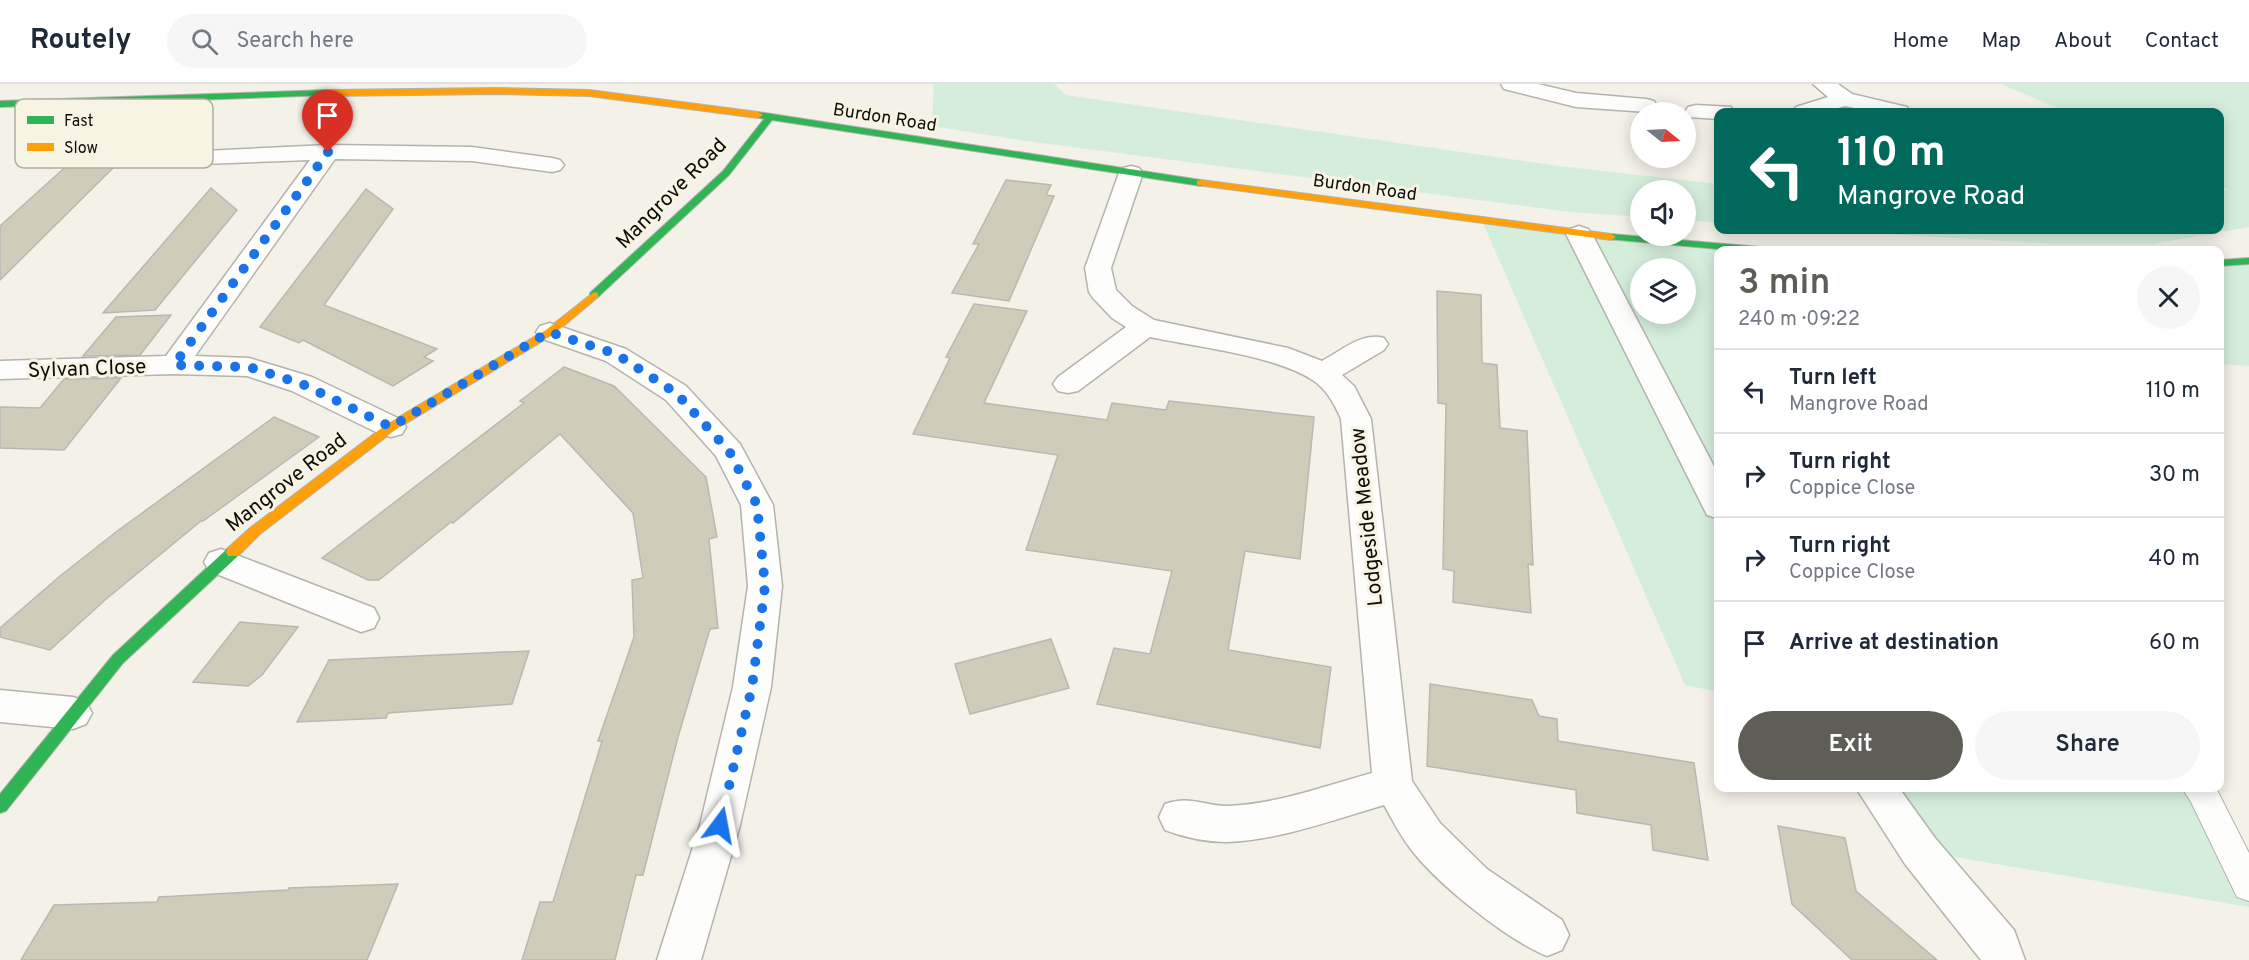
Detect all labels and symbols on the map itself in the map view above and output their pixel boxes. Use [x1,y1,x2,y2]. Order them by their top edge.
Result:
pin [302,90,353,152]
legend [15,99,213,168]
street label: Burdon Road [831,99,938,138]
north arrow [1630,102,1696,168]
text: Fast [64,112,94,132]
street label: Mangrove Road [611,133,733,255]
text: Slow [64,139,98,159]
street label: Burdon Road [1311,170,1418,207]
street label: Sylvan Close [27,354,147,385]
street label: Lodgeside Meadow [1345,426,1390,607]
street label: Mangrove Road [221,427,353,539]
position arrow [688,793,752,857]

